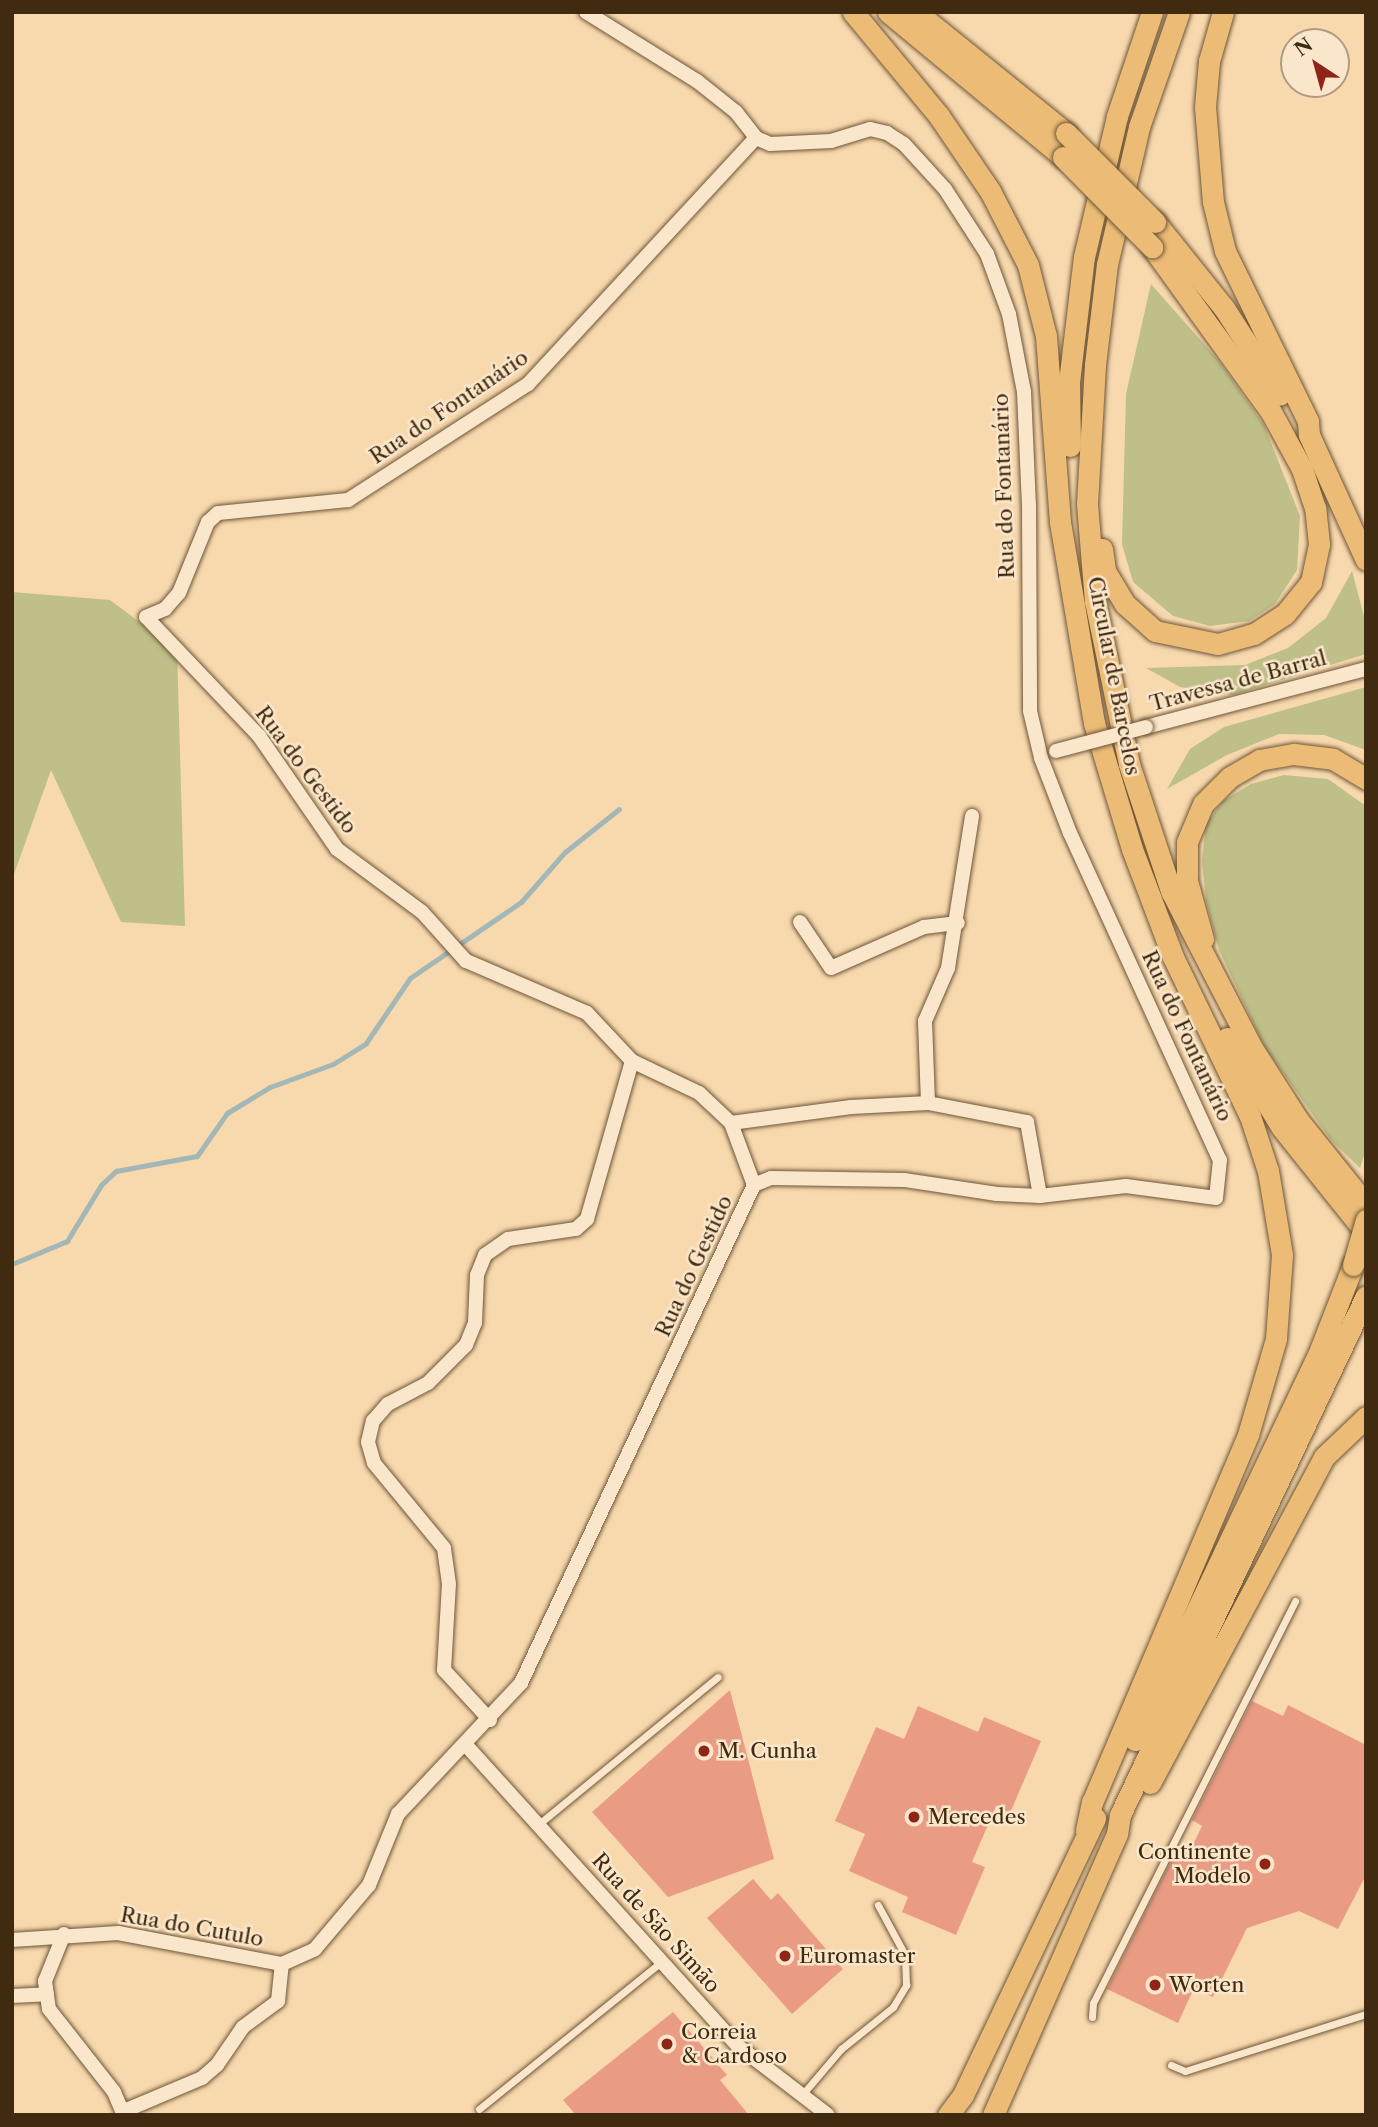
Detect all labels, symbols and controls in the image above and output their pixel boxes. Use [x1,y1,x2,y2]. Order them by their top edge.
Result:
north arrow [1280,28,1350,98]
text: N [1290,33,1317,61]
street label: Rua do Fontanário [365,345,533,469]
street label: Rua do Fontanário [988,393,1020,579]
street label: Circular de Barcelos [1082,574,1146,778]
street label: Travessa de Barral [1147,645,1329,717]
street label: Rua do Gestido [250,701,362,839]
street label: Rua do Fontanário [1136,946,1238,1126]
street label: Rua do Gestido [650,1191,738,1341]
place label: M. Cunha [718,1738,817,1764]
marker: M. Cunha [696,1743,712,1759]
place label: Mercedes [928,1804,1026,1830]
marker: Mercedes [906,1809,922,1825]
place label: Continente Modelo [1138,1839,1251,1889]
street label: Rua de São Simão [587,1848,725,1998]
marker: Continente Modelo [1257,1856,1273,1872]
street label: Rua do Cutulo [119,1902,265,1952]
place label: Euromaster [799,1943,916,1969]
marker: Euromaster [777,1948,793,1964]
place label: Worten [1169,1972,1244,1998]
marker: Worten [1147,1977,1163,1993]
place label: Correia & Cardoso [681,2019,787,2069]
marker: Correia & Cardoso [659,2036,675,2052]

